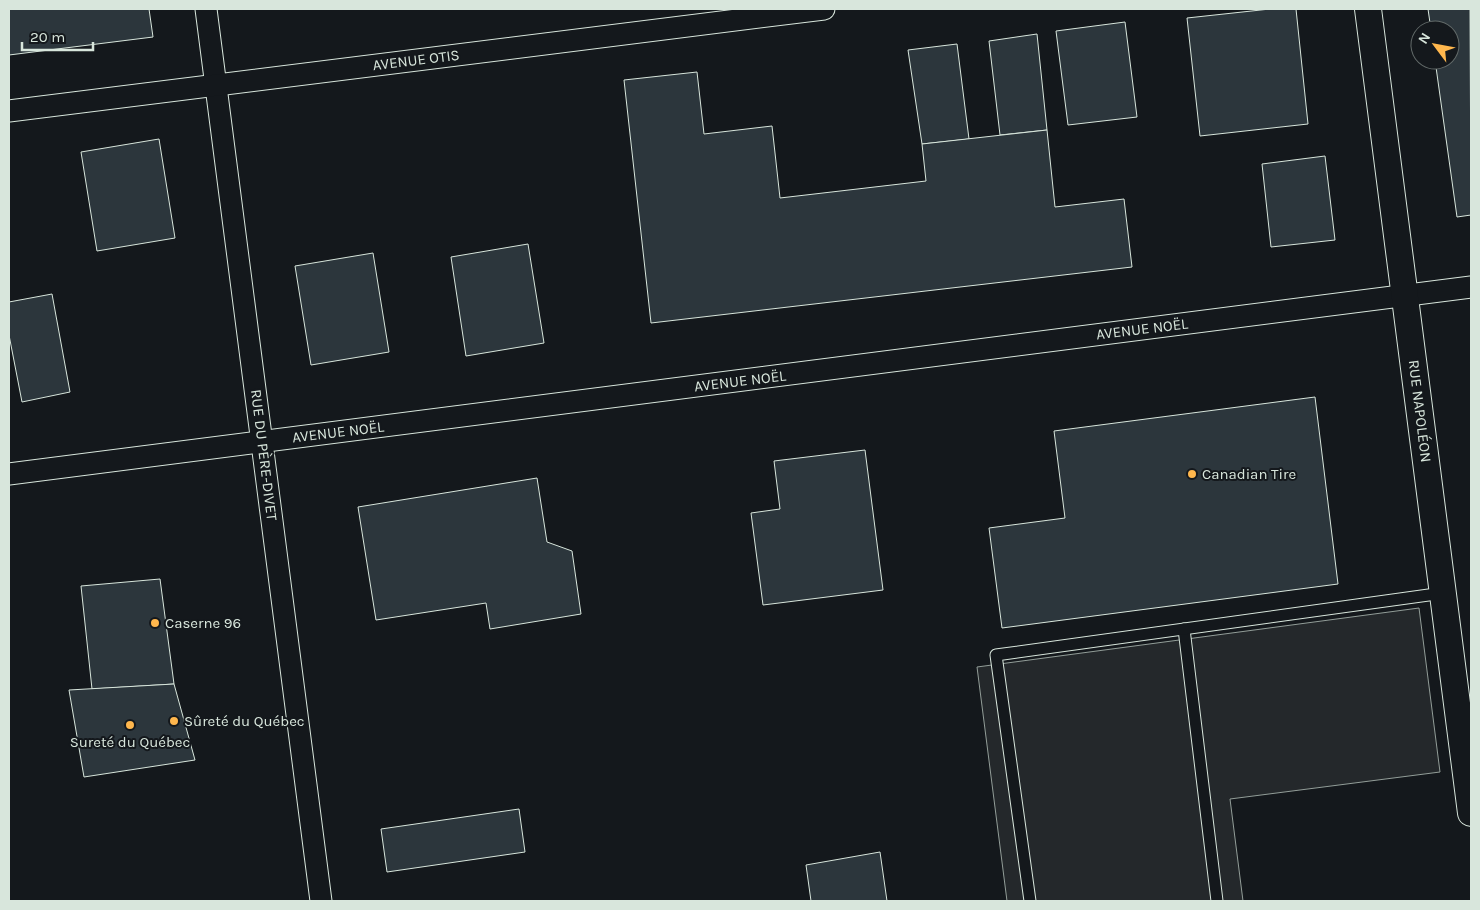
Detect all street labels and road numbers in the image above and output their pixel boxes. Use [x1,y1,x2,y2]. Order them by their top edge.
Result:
street label: AVENUE OTIS [371,46,461,74]
street label: AVENUE NOËL [1095,314,1189,344]
street label: RUE NAPOLÉON [1405,359,1435,463]
street label: AVENUE NOËL [693,366,787,396]
street label: RUE DU PÈRE-DIVET [247,388,281,522]
street label: AVENUE NOËL [291,417,385,447]

